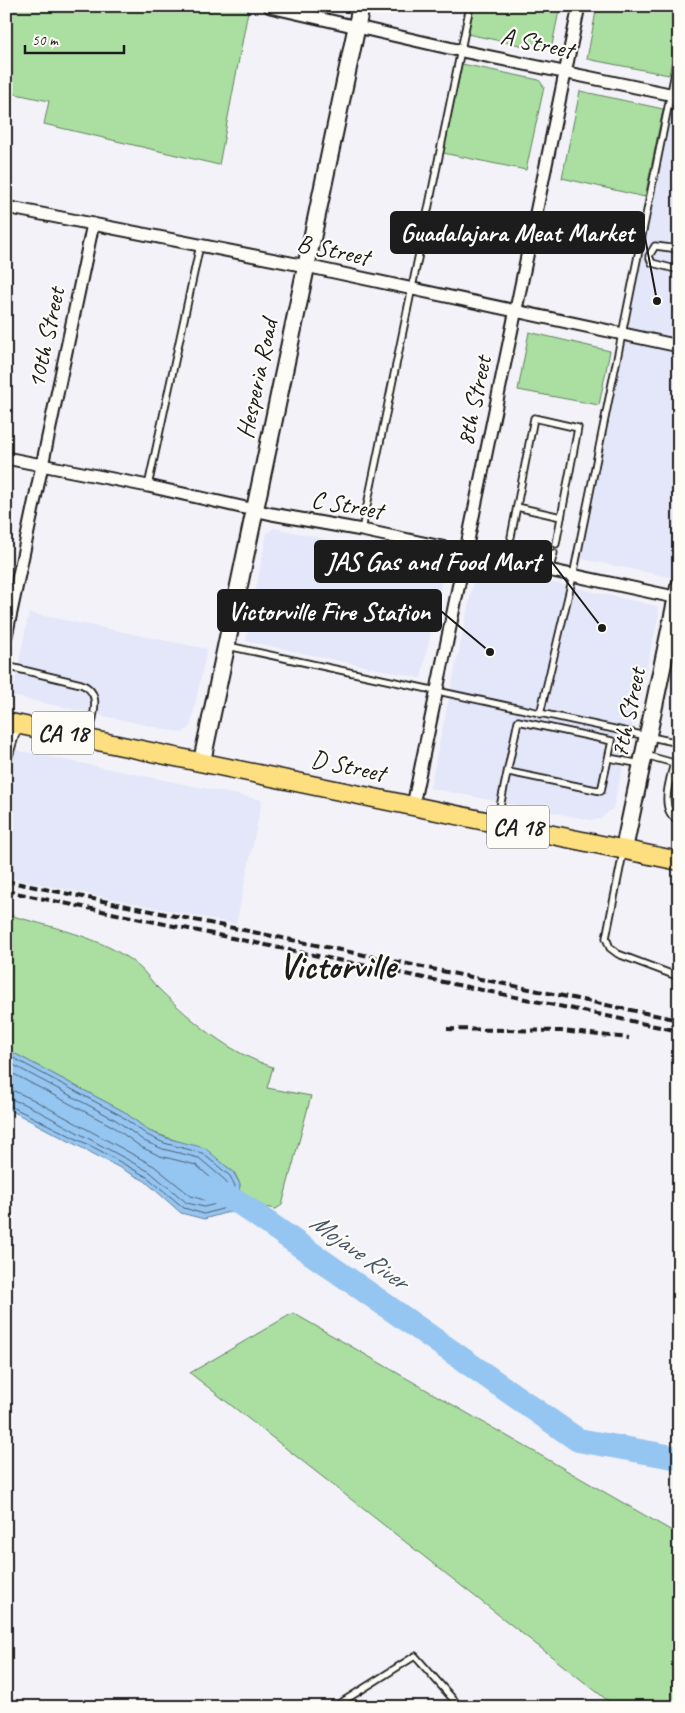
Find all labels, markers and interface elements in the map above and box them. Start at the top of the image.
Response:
street label: A Street [498,20,580,67]
scale bar [25,22,124,54]
text: 50 m [32,31,59,50]
callout: Guadalajara Meat Market [391,212,644,253]
text: Guadalajara Meat Market [400,216,637,249]
street label: B Street [294,227,376,274]
street label: 10th Street [20,282,73,391]
street label: Hesperia Road [229,312,286,442]
street label: 8th Street [449,351,500,449]
street label: C Street [309,483,389,528]
callout: JAS Gas and Food Mart [315,541,551,582]
text: JAS Gas and Food Mart [324,545,544,578]
callout: Victorville Fire Station [218,590,441,631]
text: Victorville Fire Station [228,595,431,628]
street label: 7th Street [603,663,654,761]
road number: CA 18 [32,711,94,754]
street label: D Street [308,743,391,790]
road number: CA 18 [487,806,549,849]
district label: Victorville [279,944,398,989]
water label: Mojave River [304,1205,418,1299]

